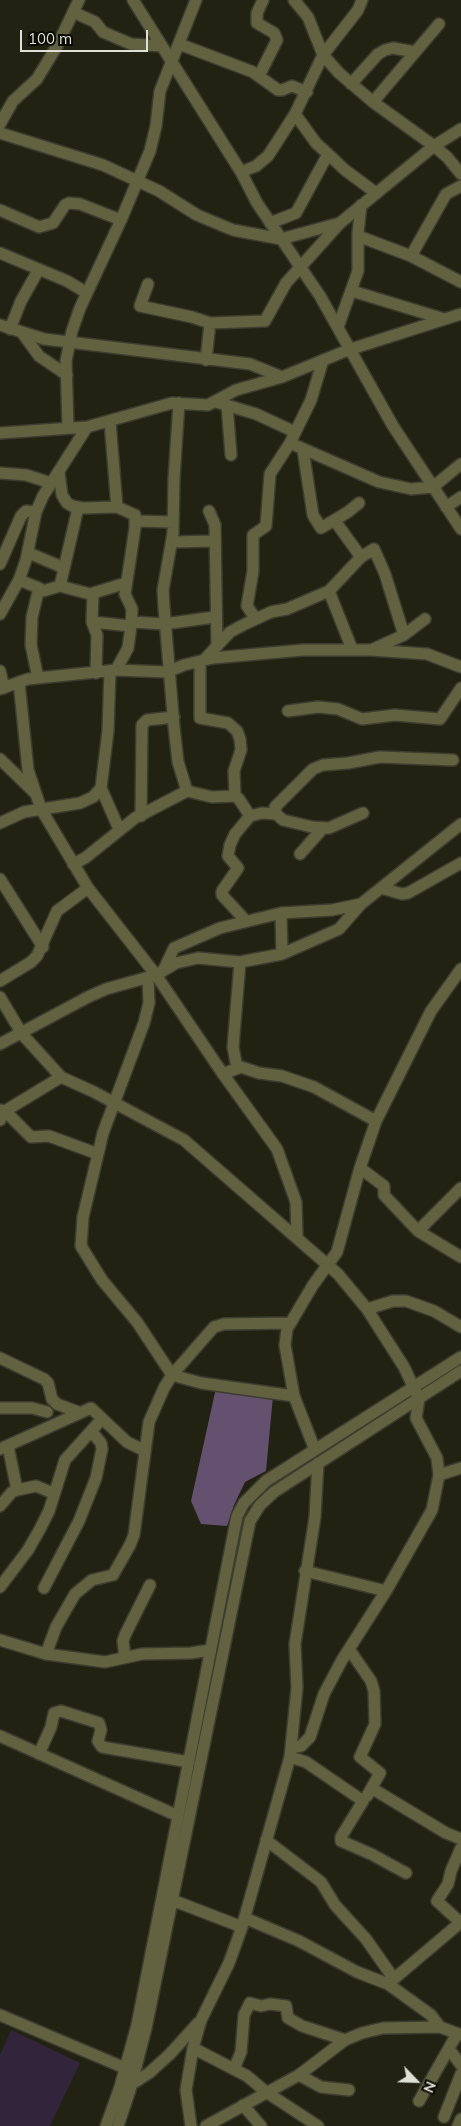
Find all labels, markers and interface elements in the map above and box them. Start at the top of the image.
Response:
scale bar [22,20,150,52]
text: 100 m [28,29,72,48]
north arrow [391,2056,441,2106]
text: N [419,2079,440,2096]

